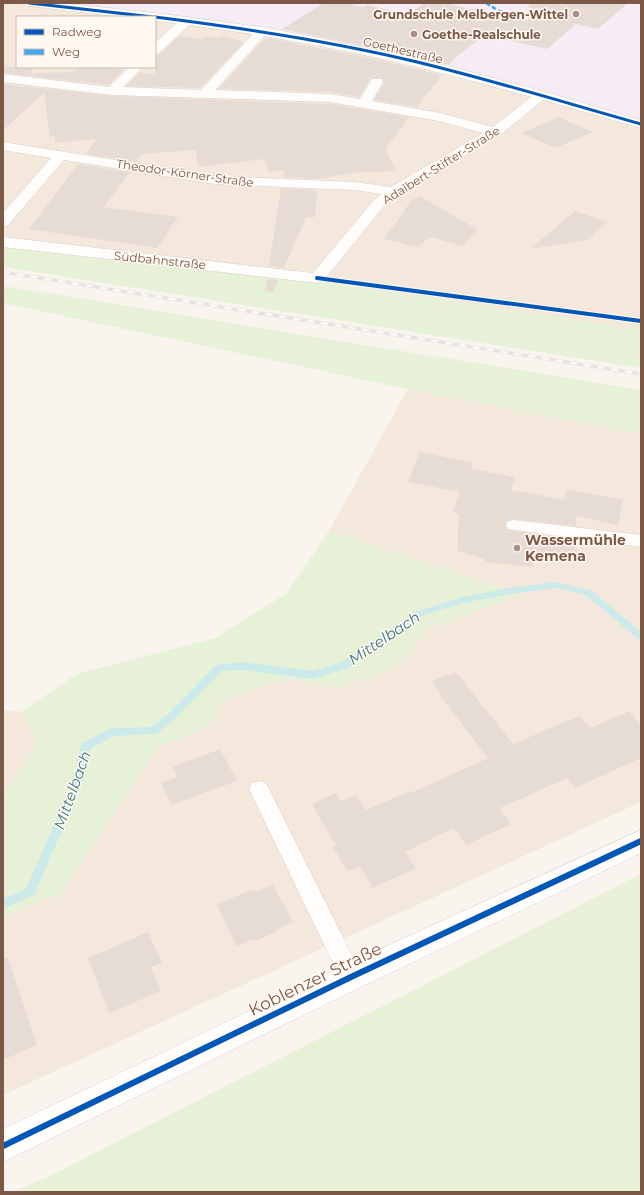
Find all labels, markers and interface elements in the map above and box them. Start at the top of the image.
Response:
place label: Grundschule Melbergen-Wittel [373,7,568,22]
marker: Grundschule Melbergen-Wittel [571,9,581,19]
legend [16,16,156,68]
text: Radweg [52,24,102,39]
place label: Goethe-Realschule [422,27,541,42]
marker: Goethe-Realschule [409,29,419,39]
street label: Goethestraße [362,34,444,66]
text: Weg [52,44,80,59]
street label: Adalbert-Stifter-Straße [379,123,503,207]
street label: Theodor-Körner-Straße [115,156,255,190]
street label: Südbahnstraße [113,248,207,272]
place label: Wassermühle Kemena [525,531,626,565]
marker: Wassermühle Kemena [512,543,522,553]
water label: Mittelbach [345,607,423,669]
water label: Mittelbach [49,748,95,832]
street label: Koblenzer Straße [245,938,385,1020]

